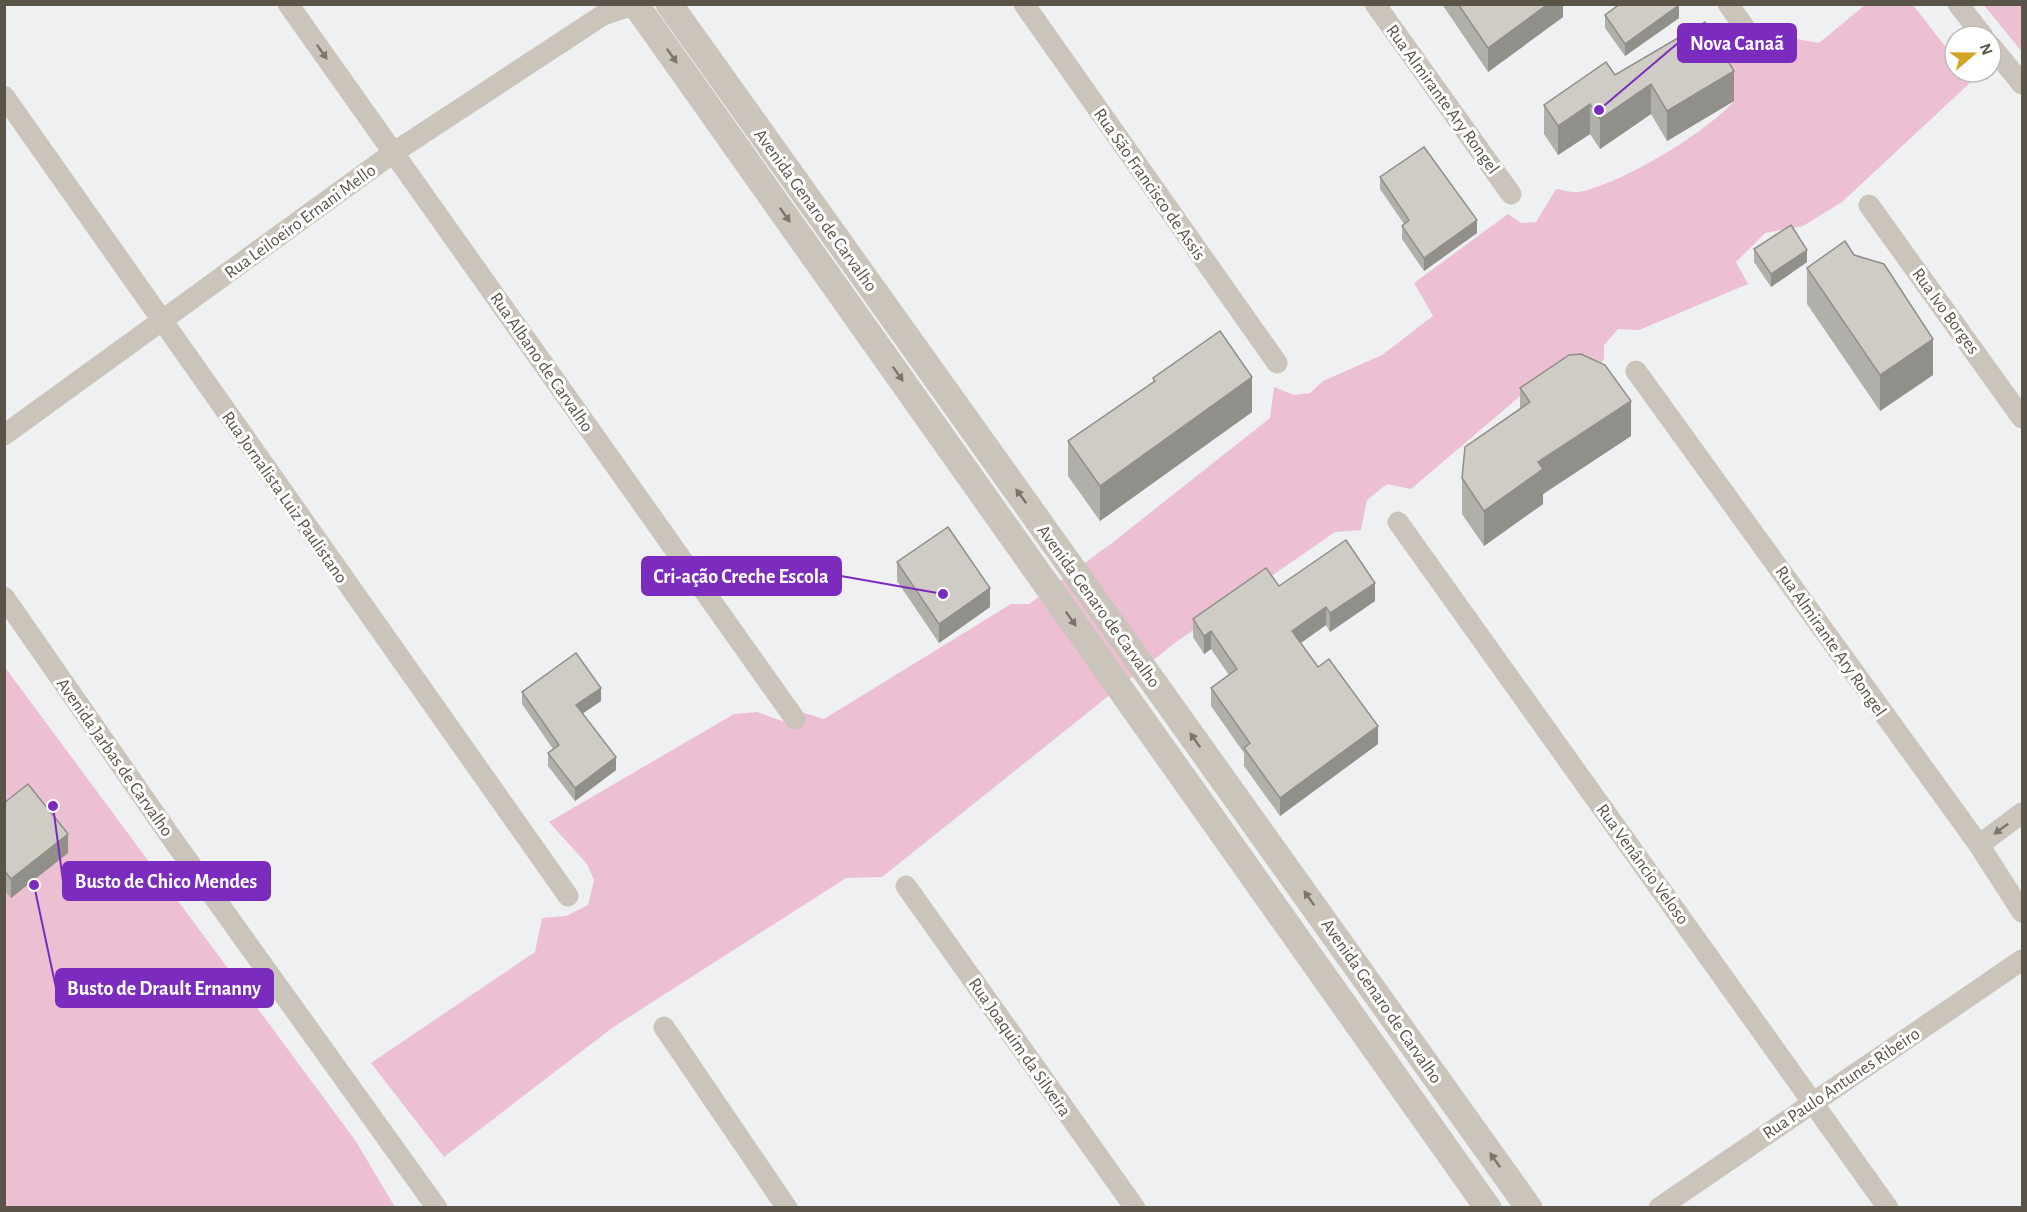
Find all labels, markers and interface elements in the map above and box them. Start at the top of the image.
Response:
street label: Rua Almirante Ary Rongel [1382,22,1502,177]
callout: Nova Canaã [1678,24,1796,62]
north arrow [1943,24,2003,84]
text: Nova Canaã [1690,34,1784,54]
text: N [1977,41,1996,57]
one-way arrow [315,45,327,60]
one-way arrow [666,47,678,63]
street label: Rua São Francisco de Assis [1090,105,1208,264]
street label: Avenida Genaro de Carvalho [750,126,880,295]
street label: Rua Leiloeiro Ernani Mello [222,161,380,283]
one-way arrow [779,207,790,223]
street label: Rua Ivo Borges [1908,265,1982,358]
street label: Rua Albano de Carvalho [486,289,596,436]
one-way arrow [892,366,903,382]
street label: Rua Jornalista Luiz Paulistano [218,408,350,587]
one-way arrow [1015,488,1027,504]
street label: Avenida Genaro de Carvalho [1033,522,1163,691]
callout: Cri-ação Creche Escola [642,557,841,595]
street label: Rua Almirante Ary Rongel [1771,563,1889,720]
text: Cri-ação Creche Escola [653,567,829,587]
one-way arrow [1065,610,1077,626]
street label: Avenida Jarbas de Carvalho [53,675,176,840]
one-way arrow [1189,732,1201,748]
street label: Rua Venâncio Veloso [1593,801,1692,928]
one-way arrow [1993,823,2009,835]
callout: Busto de Chico Mendes [63,862,270,900]
text: Busto de Chico Mendes [75,872,258,892]
one-way arrow [1303,891,1315,906]
street label: Avenida Genaro de Carvalho [1318,916,1445,1087]
callout: Busto de Drault Ernanny [56,969,273,1007]
street label: Rua Joaquim da Silveira [965,975,1074,1120]
text: Busto de Drault Ernanny [67,979,261,999]
street label: Rua Paulo Antunes Ribeiro [1760,1025,1923,1143]
one-way arrow [1489,1152,1501,1168]

